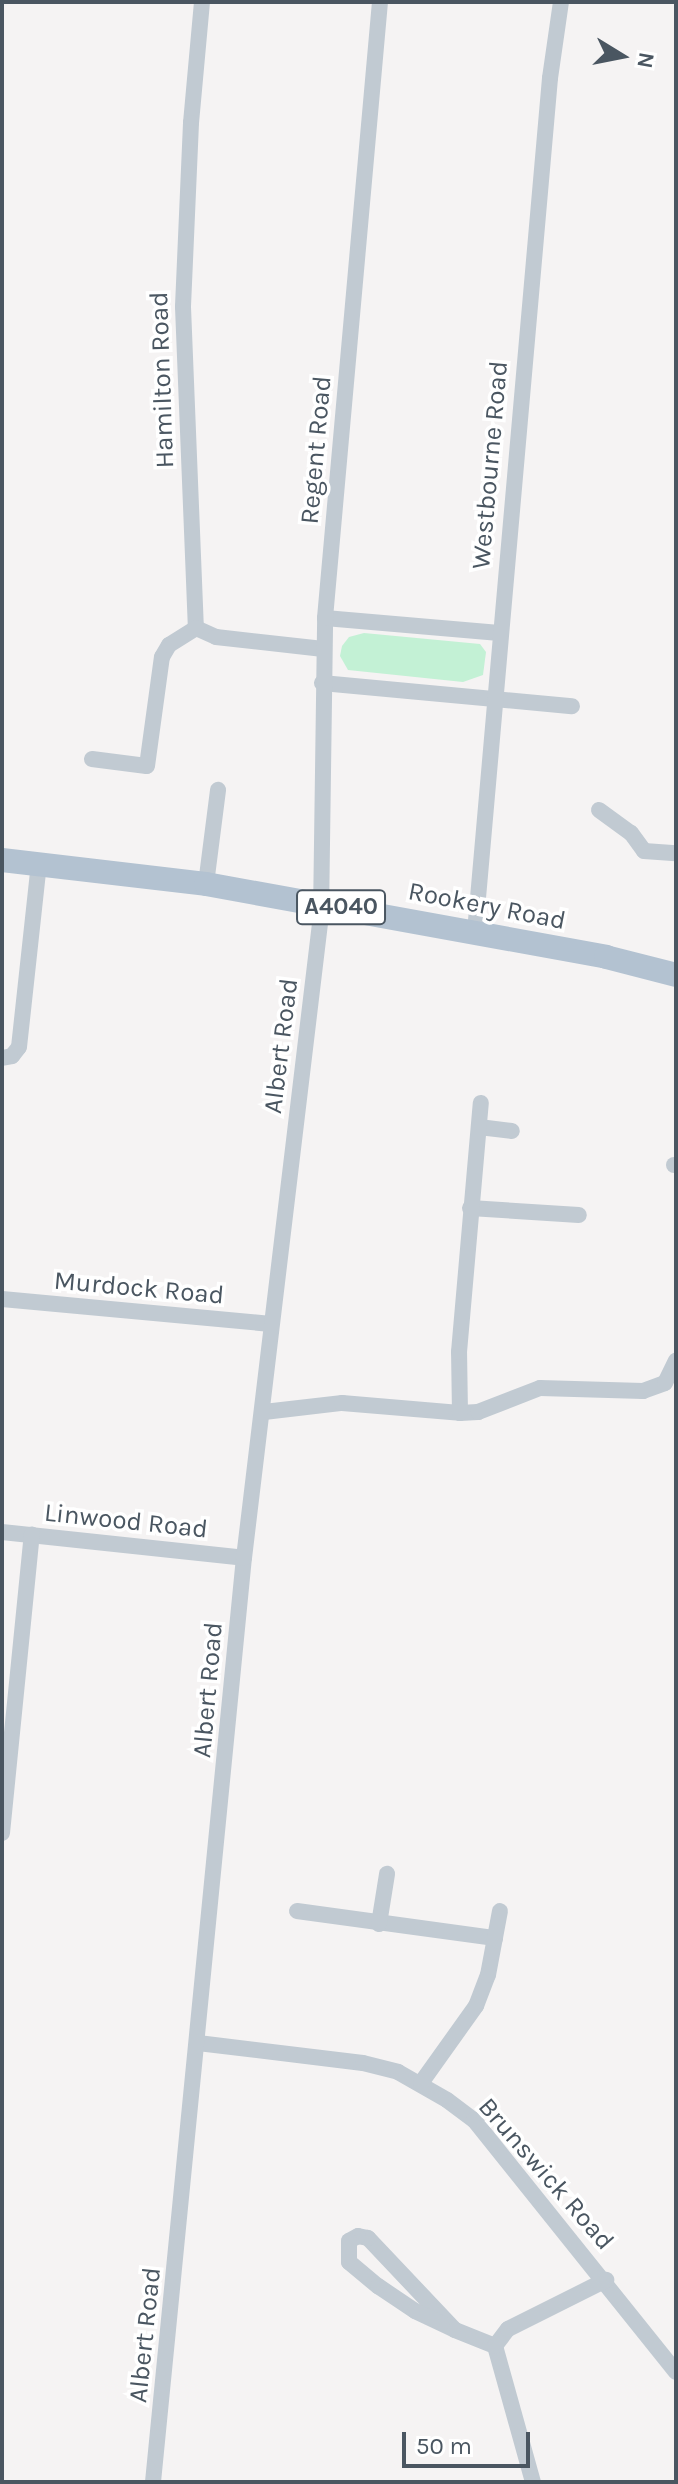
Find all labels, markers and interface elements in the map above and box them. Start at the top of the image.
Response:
north arrow [582,16,662,96]
text: N [631,50,660,70]
street label: Hamilton Road [143,291,181,469]
street label: Westbourne Road [465,360,515,570]
street label: Regent Road [294,375,338,525]
street label: Rookery Road [406,875,568,937]
road number: A4040 [295,887,387,927]
street label: Albert Road [257,977,305,1115]
street label: Murdock Road [53,1265,225,1311]
street label: Linwood Road [43,1497,209,1545]
street label: Albert Road [187,1621,229,1759]
street label: Brunswick Road [471,2092,621,2256]
street label: Albert Road [122,2266,168,2404]
scale bar [406,2416,534,2466]
text: 50 m [416,2432,472,2460]

